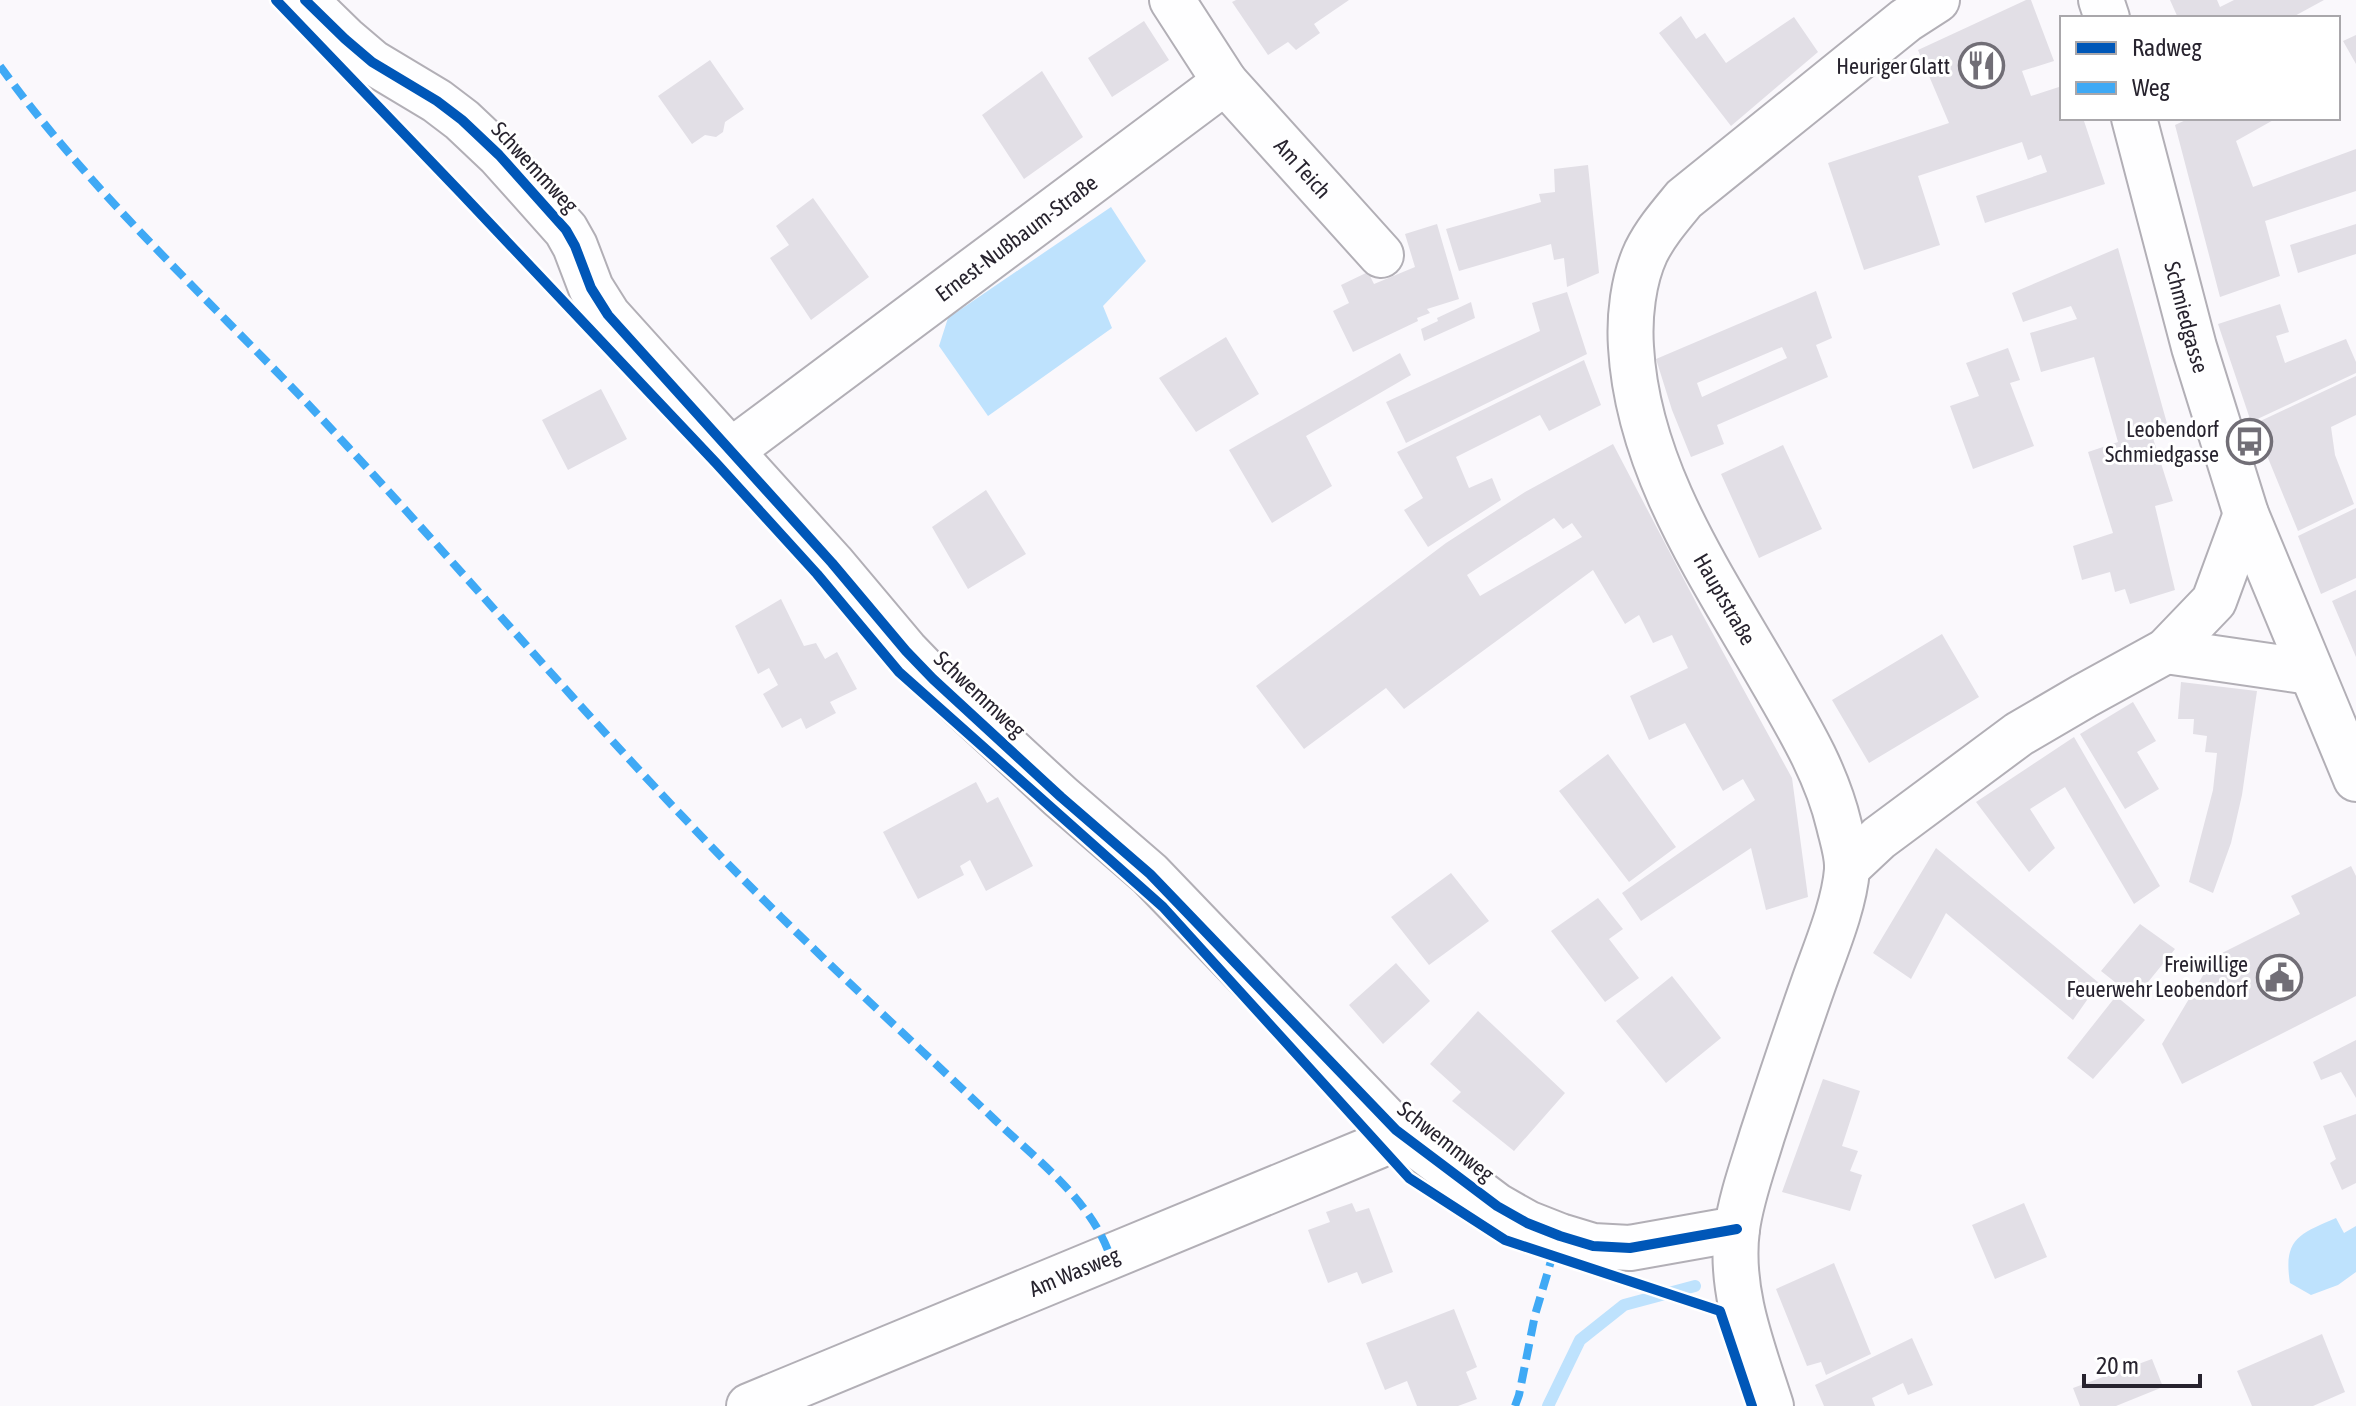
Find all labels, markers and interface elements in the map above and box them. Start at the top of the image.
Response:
legend [2060,16,2340,120]
text: Radweg [2132,34,2203,61]
restaurant icon: Heuriger Glatt [1957,42,2005,90]
place label: Heuriger Glatt [1836,53,1950,79]
text: Weg [2132,74,2171,101]
street label: Schwemmweg [486,116,584,218]
street label: Am Teich [1269,133,1336,204]
street label: Ernest-Nußbaum-Straße [930,169,1102,307]
street label: Schmiedgasse [2159,259,2214,376]
place label: Leobendorf Schmiedgasse [2105,416,2219,467]
bus stop icon: Leobendorf Schmiedgasse [2226,418,2274,466]
street label: Hauptstraße [1688,549,1762,649]
street label: Schwemmweg [929,645,1031,743]
place label: Freiwillige Feuerwehr Leobendorf [2066,951,2248,1002]
public building icon: Freiwillige Feuerwehr Leobendorf [2255,953,2303,1001]
street label: Schwemmweg [1393,1095,1500,1187]
street label: Am Wasweg [1025,1241,1124,1302]
scale bar [2084,1338,2200,1388]
text: 20 m [2096,1352,2139,1379]

